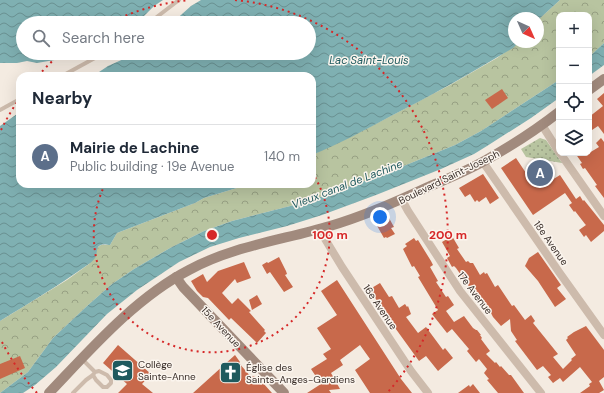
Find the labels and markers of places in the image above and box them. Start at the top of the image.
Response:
pin: A [527,158,553,188]
centre of rings [205,228,219,242]
school or university icon: Collège Sainte-Anne [110,357,136,383]
place label: Collège Sainte-Anne [138,358,196,383]
church icon: Église des Saints-Anges-Gardiens [218,360,244,386]
place label: Église des Saints-Anges-Gardiens [246,361,355,386]

